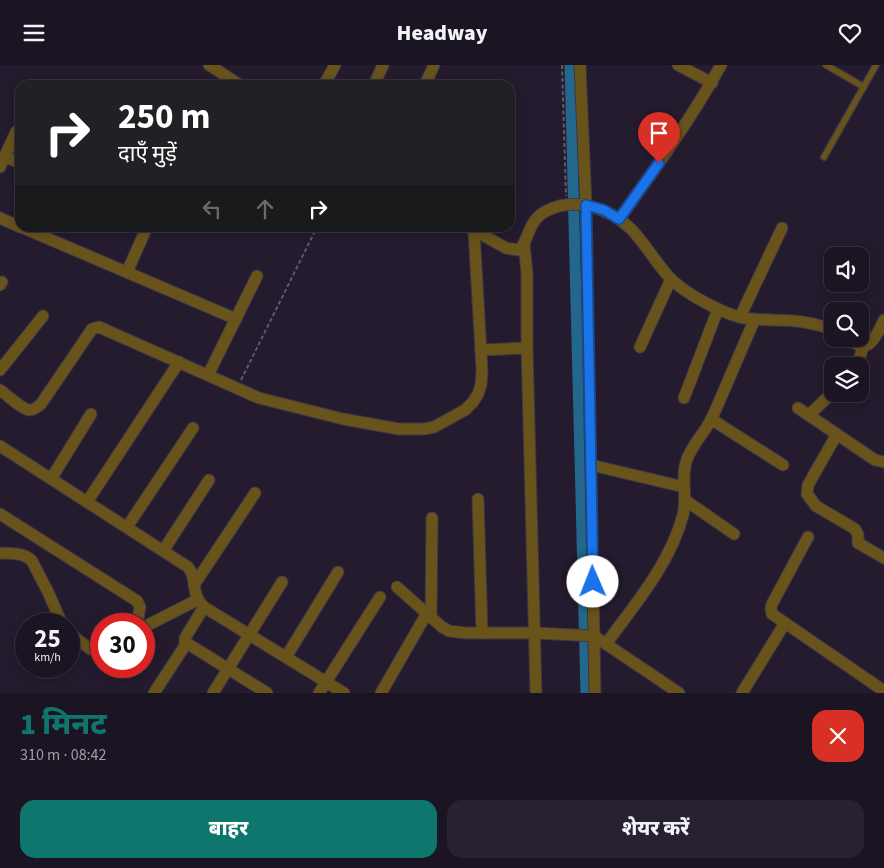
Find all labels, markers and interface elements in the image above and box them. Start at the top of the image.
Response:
text: Headway [396,17,488,49]
icon: menu [20,19,48,47]
icon: heart [836,19,864,47]
text: 250 m [118,92,210,142]
icon: right [35,100,100,165]
pin [638,112,680,163]
icon: arrive [645,119,673,147]
text: दाएँ मुड़ें [118,138,177,170]
icon: left [198,195,226,223]
icon: ahead [251,195,279,223]
icon: right [304,195,332,223]
map controls [824,247,869,402]
button: sound [824,247,869,292]
button: search [824,302,869,347]
button: layers [824,357,869,402]
position arrow [566,555,618,607]
speed limit sign: 30 [90,613,155,678]
text: 25 [34,621,61,657]
text: km/h [34,649,61,666]
text: 1 मिनट [20,703,107,746]
button: close [812,710,864,762]
text: 310 m · 08:42 [20,744,107,766]
button: बाहर [20,800,437,858]
button: शेयर करें [447,800,864,858]

